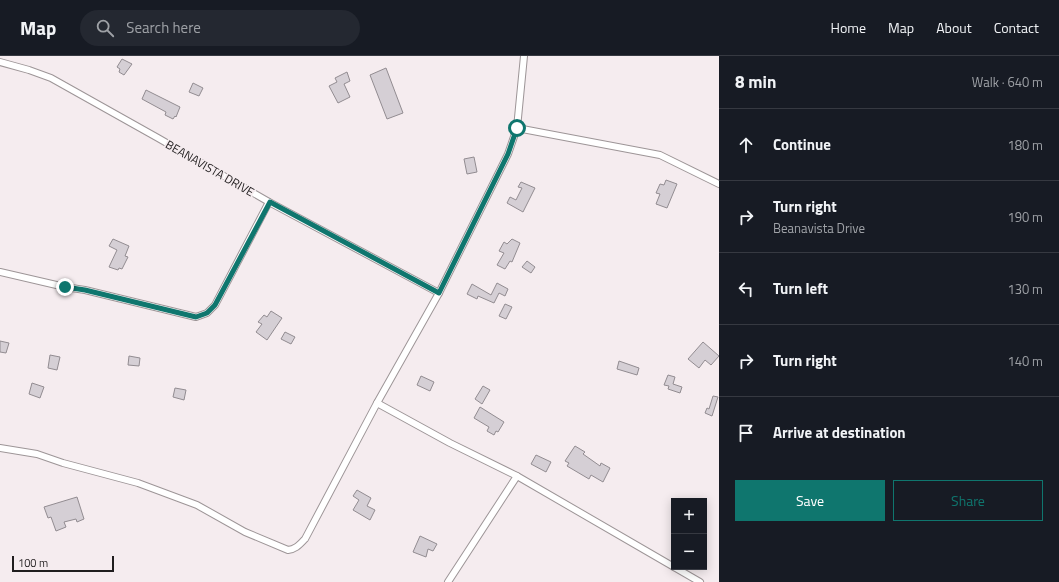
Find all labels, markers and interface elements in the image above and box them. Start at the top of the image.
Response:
search box [80,10,360,46]
text: Map [20,13,56,42]
text: Search here [126,16,201,39]
icon: search [94,17,116,39]
text: Home [831,17,866,38]
text: Map [888,17,914,38]
text: About [936,17,972,38]
text: Contact [994,17,1039,38]
text: 8 min [735,69,776,95]
text: Walk · 640 m [972,72,1043,92]
route start [508,119,526,137]
text: Continue [773,133,831,156]
icon: ahead [735,134,757,156]
street label: BEANAVISTA DRIVE [162,135,258,201]
text: 180 m [1007,135,1043,155]
text: Turn right [773,195,837,218]
icon: right [735,206,757,228]
text: 190 m [1007,207,1043,227]
text: Beanavista Drive [773,218,865,238]
text: Turn left [773,277,828,300]
route end [56,278,74,296]
icon: left [735,278,757,300]
text: 130 m [1007,279,1043,299]
text: Turn right [773,349,837,372]
icon: right [735,350,757,372]
text: 140 m [1007,351,1043,371]
text: Arrive at destination [773,421,906,444]
icon: arrive [735,422,757,444]
button: Save [735,480,885,521]
button: Share [893,480,1043,521]
map controls [671,498,707,570]
button: + [671,498,707,534]
button: − [671,534,707,570]
scale bar [12,554,114,573]
text: 100 m [18,555,48,571]

